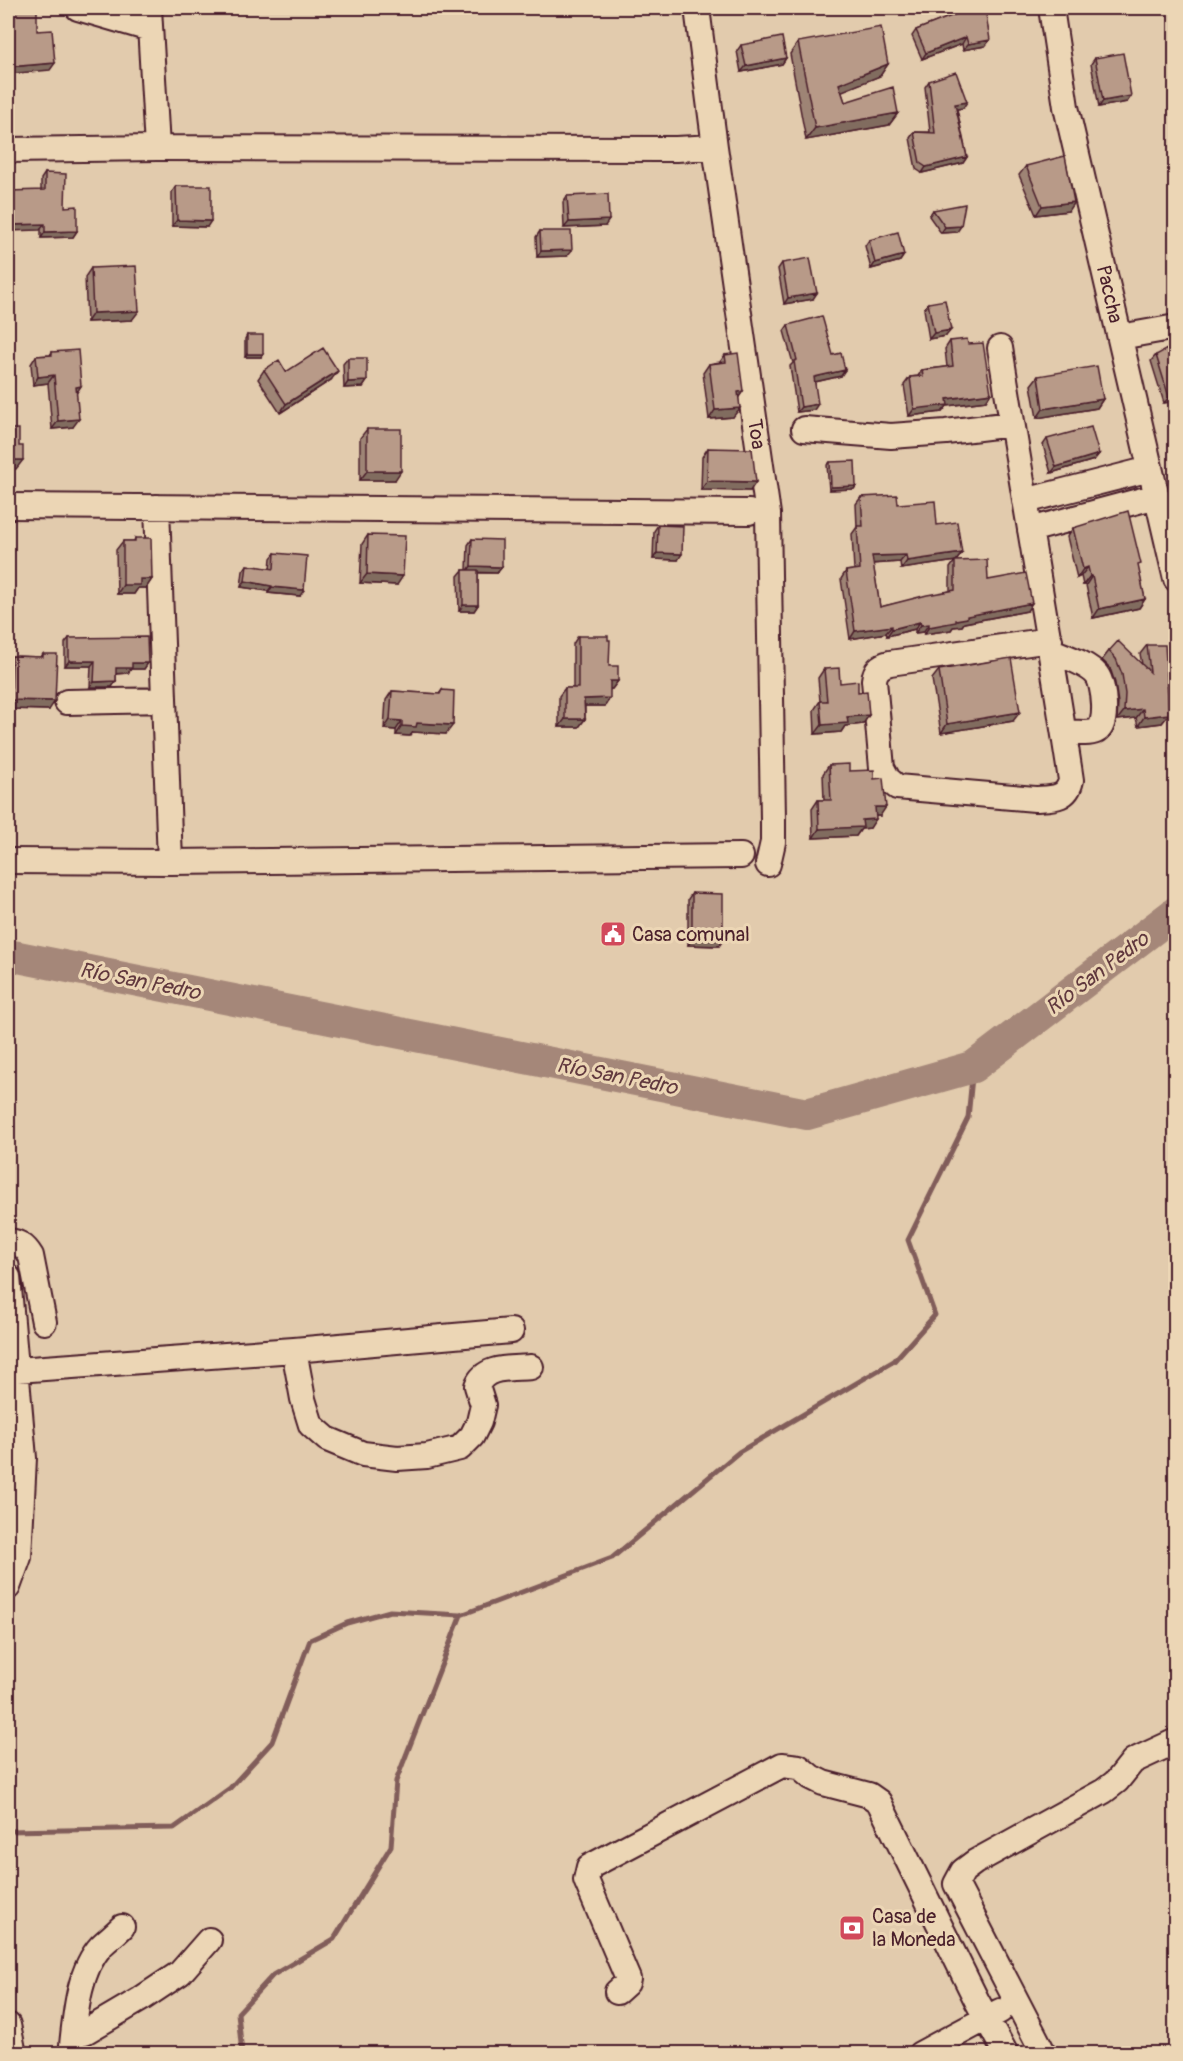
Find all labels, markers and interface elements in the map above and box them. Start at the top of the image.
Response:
street label: Paccha [1091,263,1128,325]
street label: Toa [742,417,771,451]
public building icon: Casa comunal [598,919,628,949]
place label: Casa comunal [632,922,750,947]
water label: Río San Pedro [1040,925,1156,1021]
water label: Río San Pedro [77,957,204,1007]
water label: Río San Pedro [554,1052,681,1102]
place label: Casa de la Moneda [872,1904,956,1952]
bank icon: Casa de la Moneda [837,1913,867,1943]

